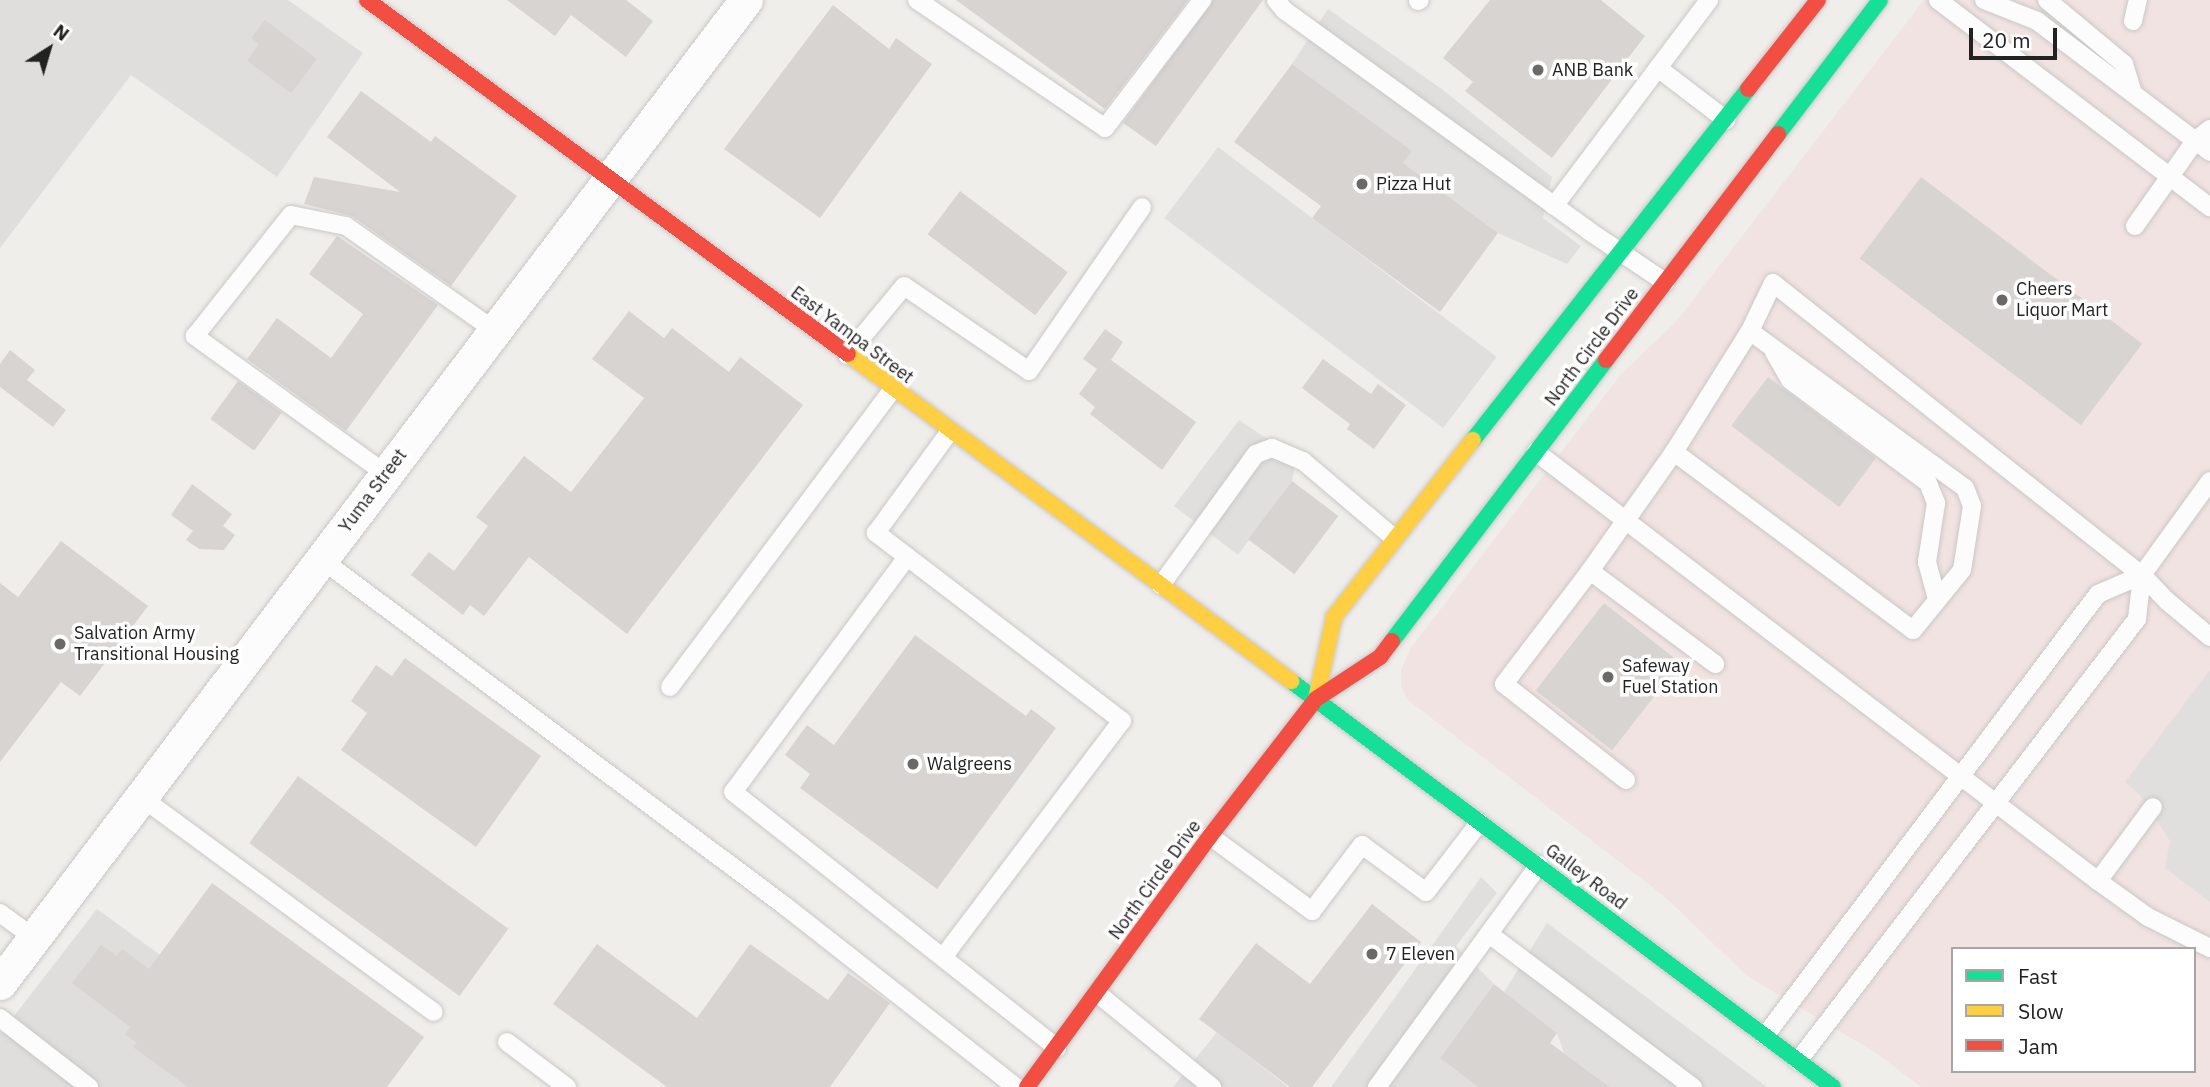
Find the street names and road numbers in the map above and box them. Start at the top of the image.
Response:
street label: East Yampa Street [786,282,918,388]
street label: North Circle Drive [1541,284,1643,410]
street label: Yuma Street [334,445,412,537]
street label: North Circle Drive [1104,816,1206,944]
street label: Galley Road [1541,839,1631,915]

